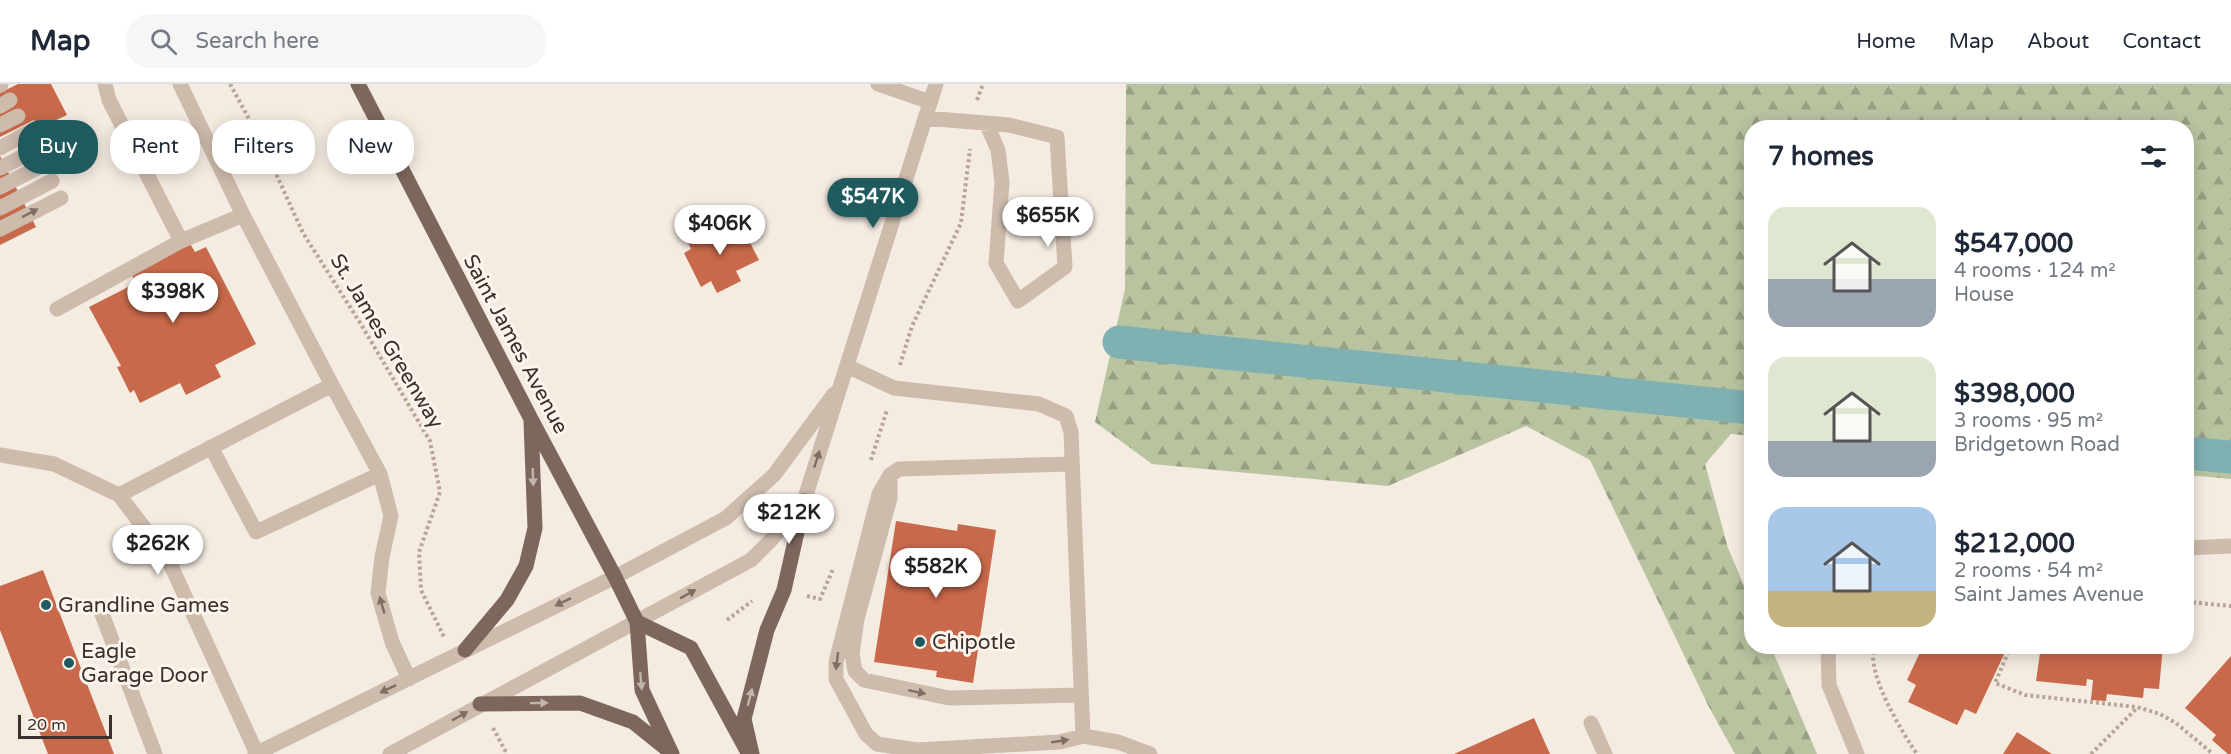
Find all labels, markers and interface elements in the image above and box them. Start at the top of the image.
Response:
search box [126,14,546,68]
text: Map [30,24,90,58]
icon: search [147,25,180,58]
text: Search here [195,28,319,54]
text: Home [1856,29,1916,54]
text: Map [1949,29,1994,54]
text: About [2027,29,2089,54]
text: Contact [2122,29,2201,54]
chip: Buy [18,120,98,174]
chip: Rent [110,120,200,174]
chip: Filters [212,120,315,174]
chip: New [327,120,414,174]
icon: filters [2137,140,2170,173]
text: 7 homes [1768,141,1874,172]
pin: $547K [831,178,915,229]
text: $547K [841,185,905,209]
pin: $655K [1006,197,1090,248]
text: $655K [1016,204,1080,228]
pin: $406K [678,205,762,256]
one-way arrow [22,209,39,218]
text: $406K [688,212,752,236]
text: $547,000 [1954,228,2073,259]
icon: home [1816,231,1888,303]
street label: St. James Greenway [325,249,449,433]
street label: Saint James Avenue [458,250,573,438]
text: 4 rooms · 124 m² [1954,259,2116,283]
pin: $398K [131,273,215,324]
text: $398K [141,280,205,304]
text: House [1954,283,2014,307]
text: $398,000 [1954,378,2075,409]
icon: home [1816,381,1888,453]
text: 3 rooms · 95 m² [1954,409,2103,433]
text: Bridgetown Road [1954,433,2120,457]
one-way arrow [813,450,822,468]
one-way arrow [529,468,538,487]
pin: $212K [747,494,831,545]
text: $212K [757,501,821,525]
pin: $262K [116,525,200,576]
text: $212,000 [1954,528,2075,559]
icon: home [1816,531,1888,603]
text: $262K [126,532,190,556]
pin: $582K [894,548,978,599]
text: $582K [904,555,968,579]
text: 2 rooms · 54 m² [1954,559,2103,583]
text: Saint James Avenue [1954,583,2144,607]
one-way arrow [680,589,697,599]
place label: Grandline Games [58,593,229,618]
one-way arrow [376,596,386,614]
marker: Grandline Games [39,598,53,612]
one-way arrow [554,598,571,607]
place label: Chipotle [932,630,1016,655]
marker: Chipotle [913,635,927,649]
place label: Eagle Garage Door [81,639,208,688]
one-way arrow [833,652,842,671]
marker: Eagle Garage Door [62,656,76,670]
one-way arrow [637,671,646,690]
one-way arrow [380,685,397,694]
one-way arrow [745,688,755,706]
one-way arrow [908,688,927,697]
one-way arrow [529,698,548,708]
one-way arrow [451,711,468,721]
scale bar [18,712,112,740]
text: 20 m [27,715,66,735]
one-way arrow [1051,736,1070,745]

